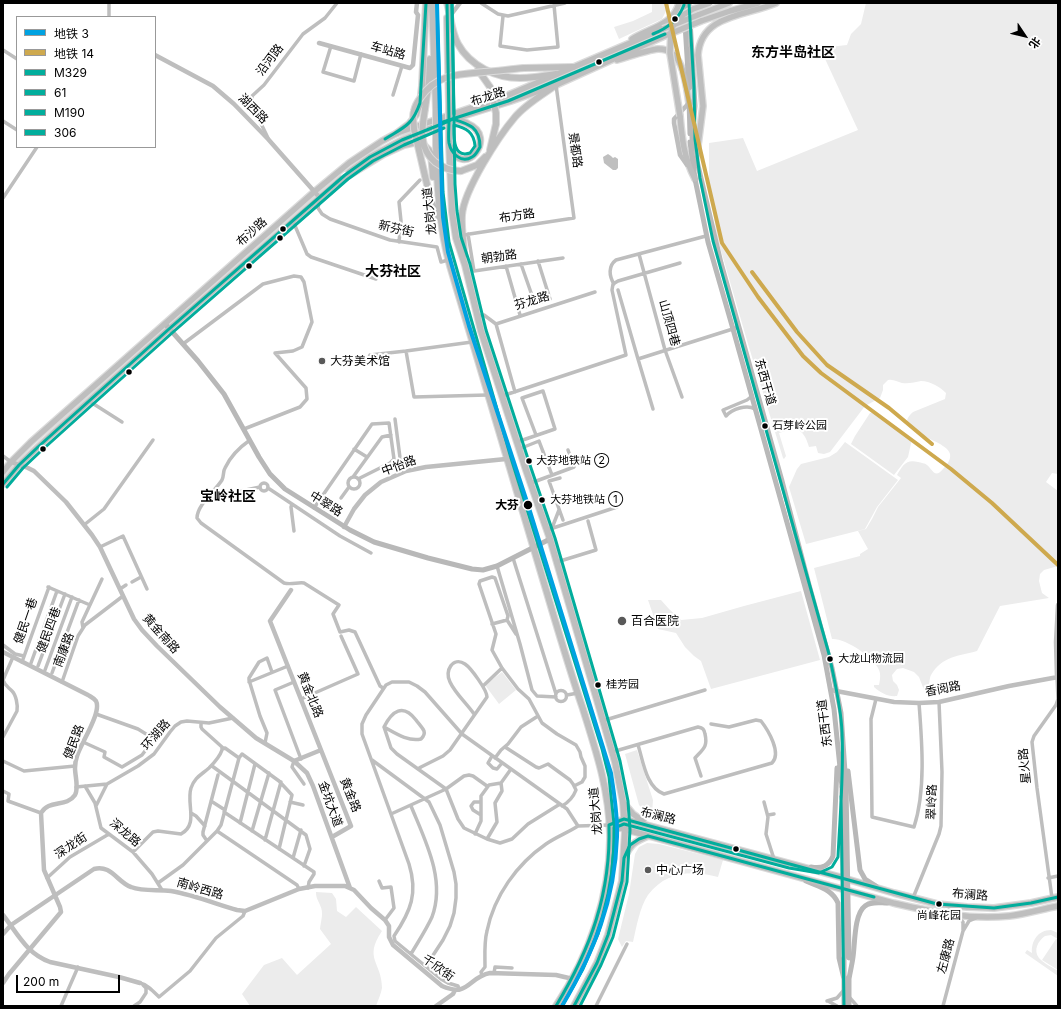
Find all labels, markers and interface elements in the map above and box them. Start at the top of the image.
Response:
unlabelled marker [670,14,680,24]
legend [16,16,156,148]
north arrow [1005,16,1045,56]
text: 地铁 3 [54,26,89,41]
text: 北 [1026,34,1044,51]
street label: 车站路 [369,39,407,63]
street label: 沿河路 [253,41,287,79]
district label: 东方半岛社区 [751,45,835,61]
text: 地铁 14 [54,46,94,61]
unlabelled marker [594,57,604,67]
text: M329 [54,65,87,80]
text: 61 [54,85,66,100]
street label: 布龙路 [469,85,507,109]
street label: 湖西路 [235,91,271,127]
text: M190 [54,105,85,120]
text: 306 [54,125,76,140]
street label: 景都路 [565,131,585,169]
street label: 龙岗大道 [420,186,440,236]
street label: 布方路 [498,206,536,226]
street label: 布沙路 [234,215,270,249]
street label: 新芬街 [377,218,415,240]
unlabelled marker [278,224,288,234]
unlabelled marker [275,233,285,243]
street label: 朝勃路 [480,247,518,267]
unlabelled marker [244,261,254,271]
district label: 大芬社区 [365,264,421,280]
street label: 芬龙路 [513,289,551,313]
street label: 山顶四巷 [655,298,683,348]
place label: 大芬美术馆 [330,354,390,368]
marker: 大芬美术馆 [317,356,327,366]
street label: 东西干道 [751,357,779,407]
unlabelled marker [124,367,134,377]
place label: 石芽岭公园 [772,419,827,433]
marker: 石芽岭公园 [760,421,770,431]
unlabelled marker [38,444,48,454]
street label: 中怡路 [380,453,418,479]
place label: 大芬地铁站 ② [536,454,609,468]
marker: 大芬地铁站 ② [524,456,534,466]
street label: 中翠路 [307,488,345,520]
district label: 宝岭社区 [200,489,256,505]
place label: 大芬地铁站 ① [550,493,623,507]
marker: 大芬地铁站 ① [537,495,547,505]
place label: 大芬 [495,498,519,512]
marker: 大芬 [522,499,534,511]
street label: 健民一巷 [11,596,41,646]
street label: 健民四巷 [34,605,64,655]
street label: 黄金南路 [140,611,182,657]
place label: 百合医院 [631,614,679,628]
marker: 百合医院 [616,615,628,627]
street label: 南康路 [51,631,77,669]
place label: 大龙山物流园 [838,652,904,666]
marker: 大龙山物流园 [825,654,835,664]
street label: 黄金北路 [294,670,326,720]
place label: 桂芳园 [606,678,639,692]
street label: 香阅路 [924,678,962,700]
marker: 桂芳园 [593,680,603,690]
street label: 东西干道 [815,698,835,748]
street label: 环湖路 [139,717,173,753]
street label: 健民路 [61,723,87,761]
street label: 星火路 [1016,747,1034,785]
street label: 黄金路 [337,776,363,814]
street label: 金坑大道 [315,779,345,829]
street label: 翠岭路 [924,784,940,820]
street label: 龙岗大道 [587,786,605,836]
street label: 布澜路 [639,805,677,827]
street label: 深龙路 [107,816,143,850]
street label: 深龙街 [52,830,90,862]
unlabelled marker [731,844,741,854]
place label: 中心广场 [656,863,704,877]
marker: 中心广场 [643,865,653,875]
street label: 南岭西路 [175,875,225,903]
street label: 布澜路 [952,887,988,903]
marker: 尚峰花园 [934,899,944,909]
place label: 尚峰花园 [917,909,961,923]
street label: 左康路 [934,937,958,975]
street label: 千欣街 [419,952,457,984]
scale bar [18,967,122,993]
text: 200 m [23,974,59,989]

